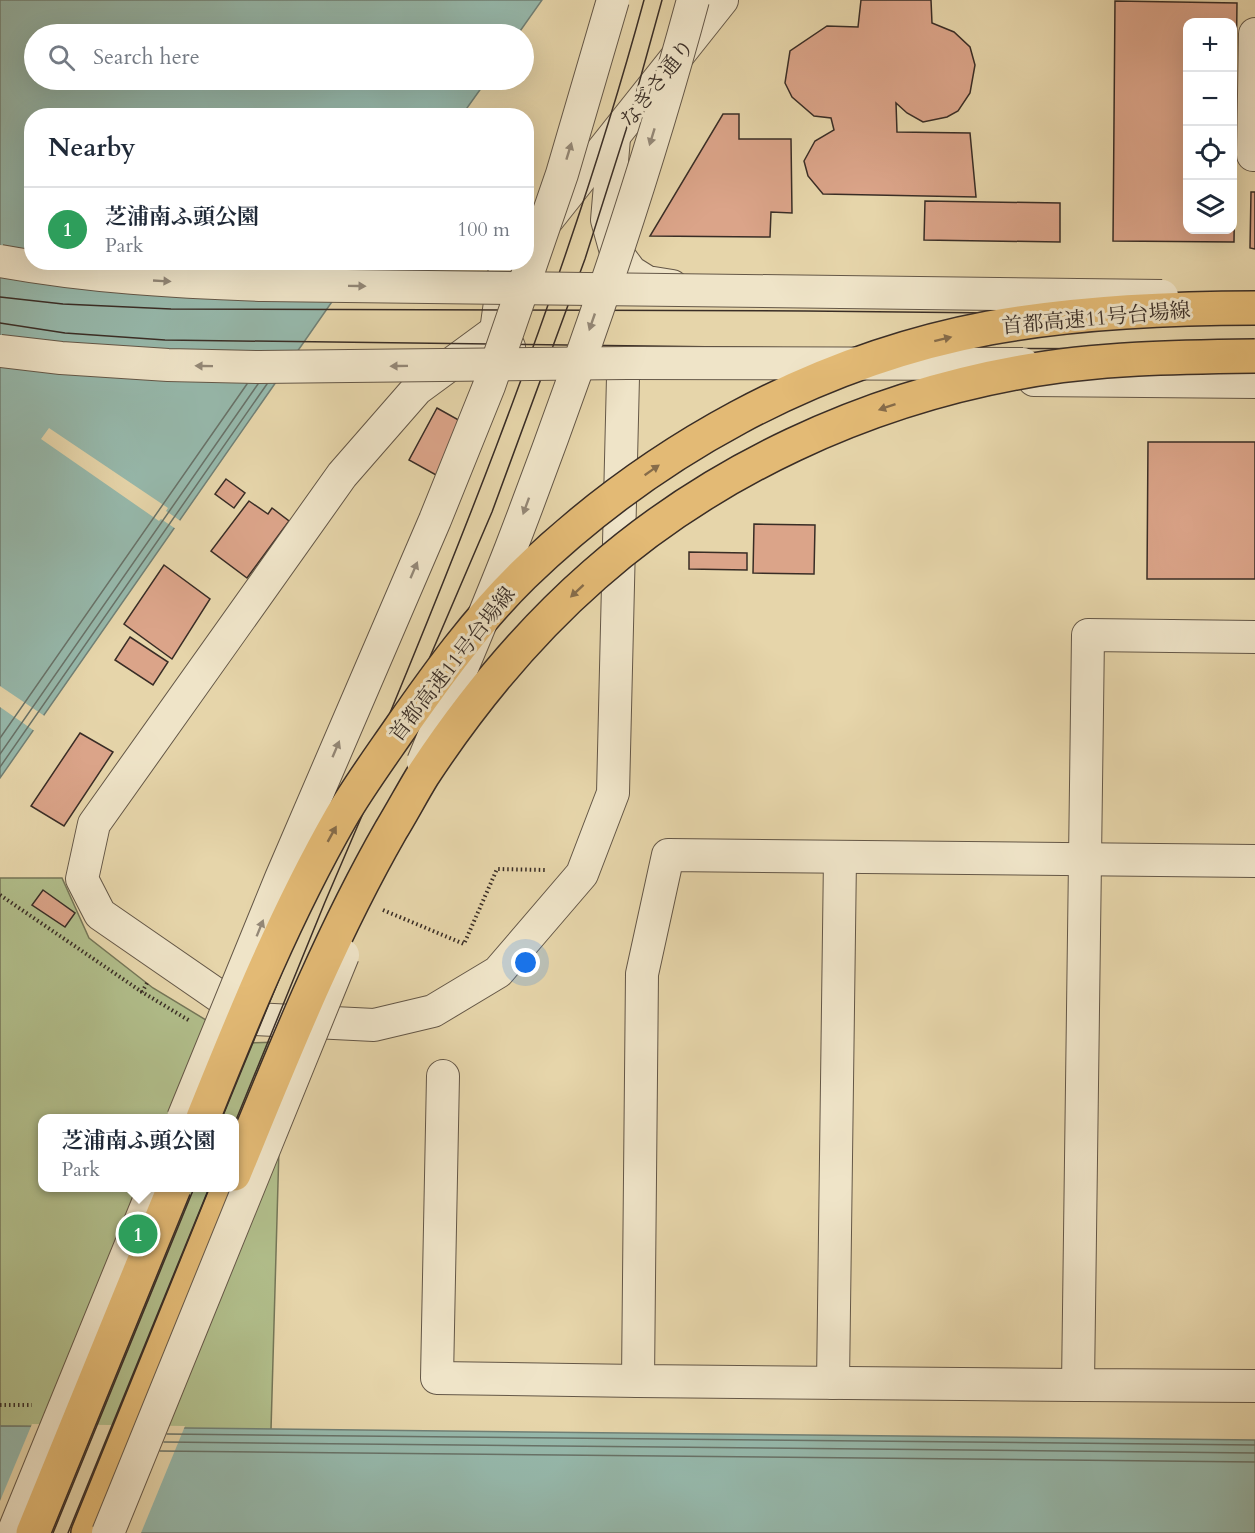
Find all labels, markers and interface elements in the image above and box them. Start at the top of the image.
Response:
map controls [1183,18,1237,234]
button: + [1183,18,1237,72]
search box [24,24,534,90]
street label: なぎさ通り [614,33,701,134]
icon: search [45,41,78,74]
text: Search here [93,42,200,72]
button: − [1183,72,1237,126]
button: locate [1183,126,1237,180]
one-way arrow [647,128,656,146]
text: Nearby [48,130,136,165]
one-way arrow [565,142,574,160]
button: layers [1183,180,1237,234]
text: 芝浦南ふ頭公園 [105,202,259,232]
text: 1 [62,216,73,243]
text: 100 m [457,216,510,243]
text: Park [105,232,143,259]
one-way arrow [153,276,172,286]
one-way arrow [348,282,367,291]
street label: 首都高速11号台場線 [1000,296,1192,341]
one-way arrow [587,313,597,331]
one-way arrow [933,334,952,344]
one-way arrow [194,361,213,371]
one-way arrow [389,361,408,371]
one-way arrow [878,403,896,413]
one-way arrow [644,465,660,477]
one-way arrow [521,497,531,515]
one-way arrow [409,561,418,578]
street label: 首都高速11号台場線 [383,581,522,748]
one-way arrow [570,584,585,597]
one-way arrow [332,740,341,757]
one-way arrow [327,825,337,842]
one-way arrow [255,919,265,937]
your location [511,948,540,977]
popup [38,1114,239,1192]
text: 芝浦南ふ頭公園 [61,1126,216,1156]
text: Park [61,1156,100,1183]
pin: 1 [118,1212,158,1256]

